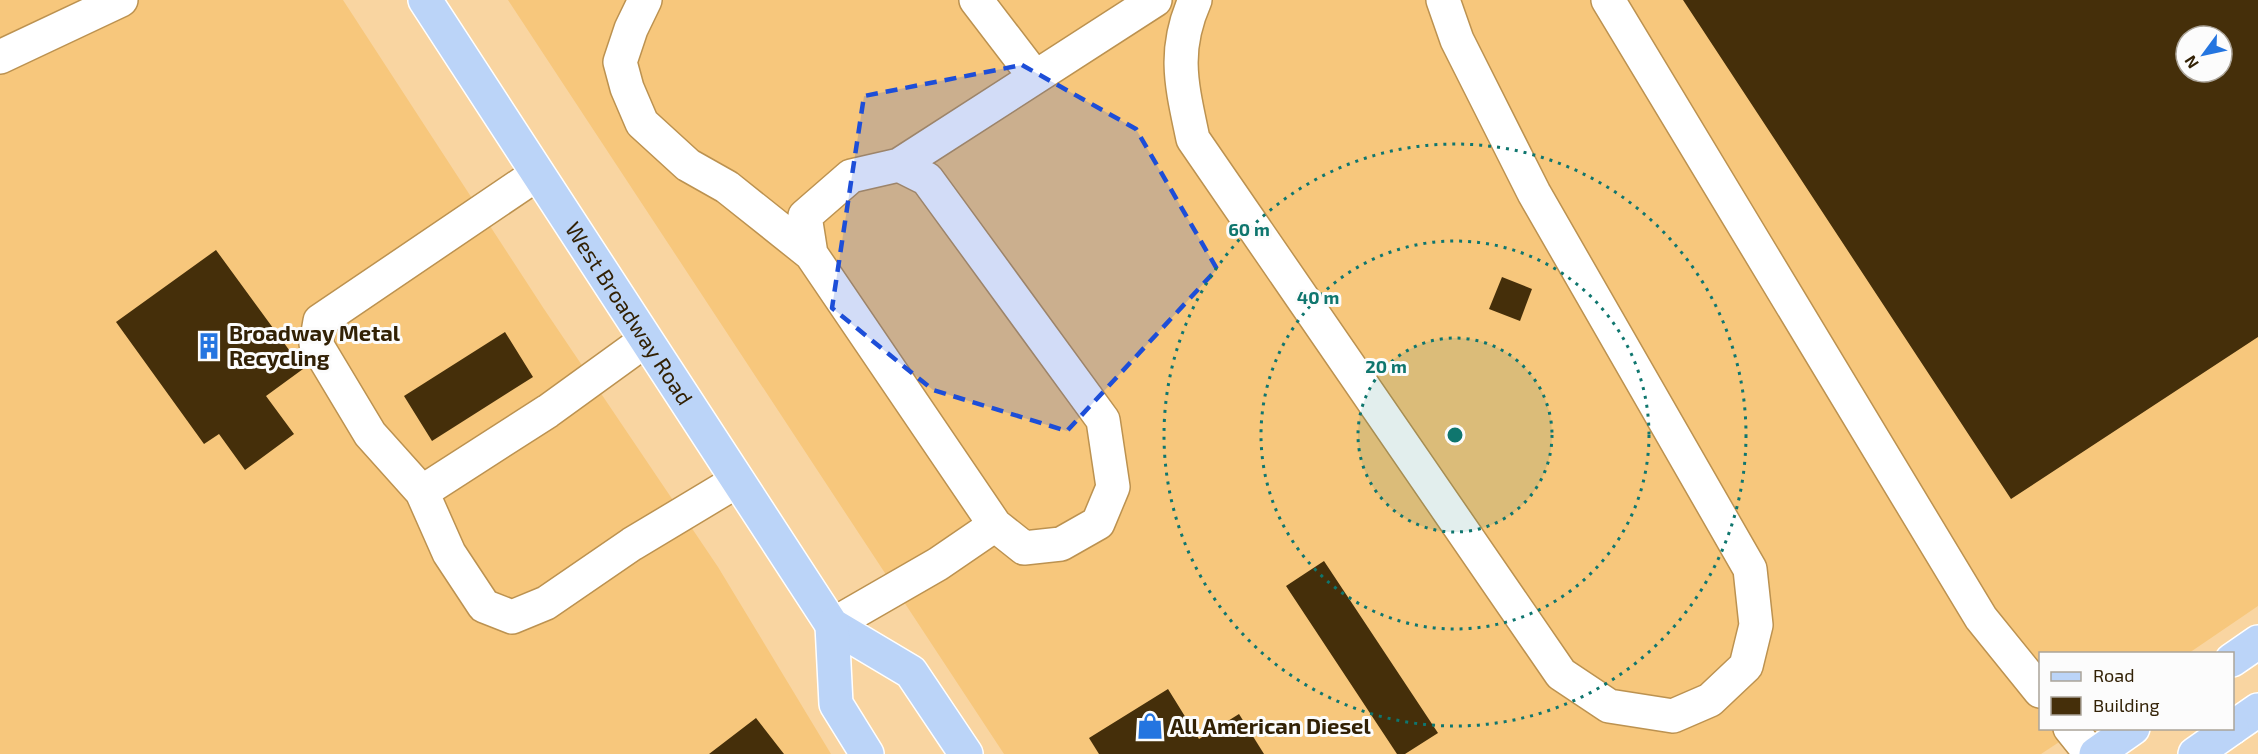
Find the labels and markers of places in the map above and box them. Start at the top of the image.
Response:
place label: Broadway Metal Recycling [229,319,401,371]
building icon: Broadway Metal Recycling [194,331,224,361]
centre of rings [1445,425,1465,445]
shop icon: All American Diesel [1135,711,1165,741]
place label: All American Diesel [1170,712,1371,738]

